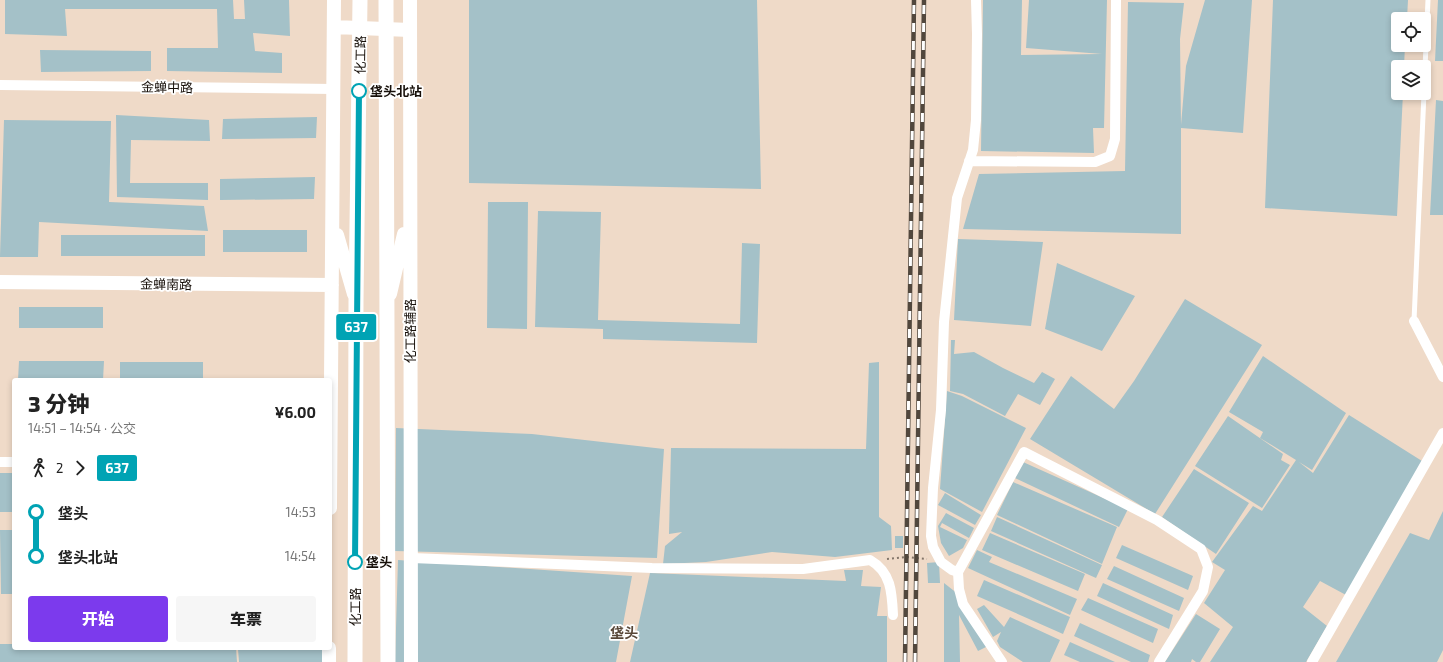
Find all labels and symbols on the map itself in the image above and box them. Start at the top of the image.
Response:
street label: 化工路 [352,35,368,75]
street label: 金蝉中路 [141,79,193,95]
marker: 垡头北站 [351,83,367,99]
place label: 垡头北站 [370,83,422,99]
street label: 金蝉南路 [140,276,192,292]
street label: 化工路辅路 [402,298,418,364]
line badge: 637 [333,314,379,340]
marker: 垡头 [347,554,363,570]
place label: 垡头 [366,554,392,570]
street label: 化工路 [347,587,363,627]
district label: 垡头 [610,624,638,641]

